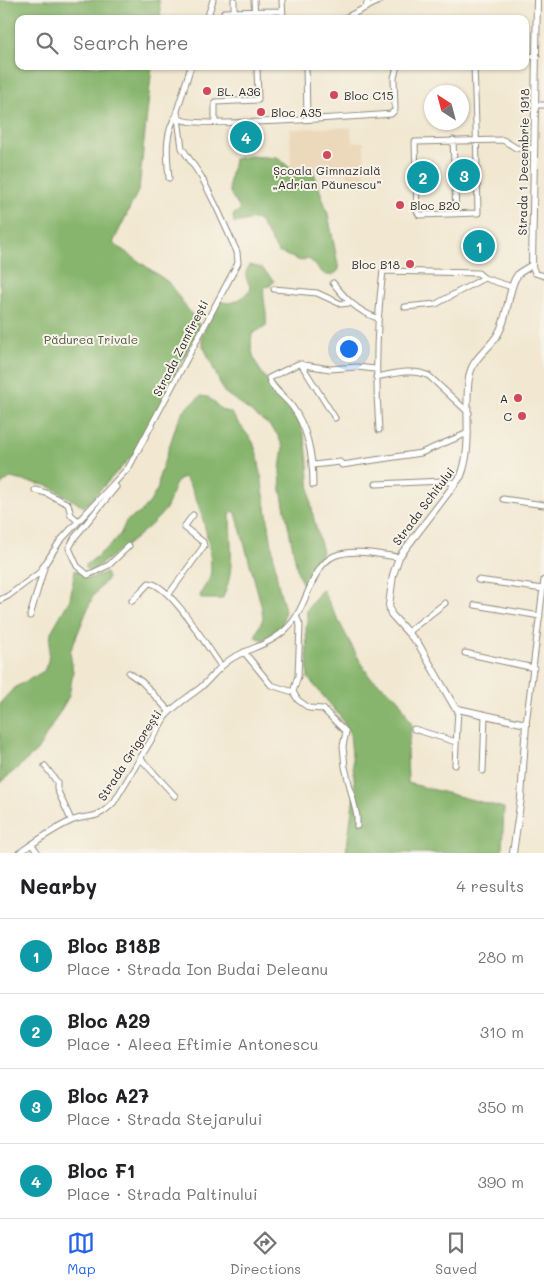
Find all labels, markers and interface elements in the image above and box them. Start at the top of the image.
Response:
search box [15,15,529,70]
icon: search [33,29,61,57]
text: Search here [73,30,189,55]
place label: BL. A36 [217,83,261,99]
marker: BL. A36 [201,85,213,97]
north arrow [424,85,469,130]
place label: Bloc C15 [344,87,393,103]
street label: Strada 1 Decembrie 1918 [514,88,532,236]
marker: Bloc C15 [328,89,340,101]
place label: Bloc A35 [271,104,322,120]
marker: Bloc A35 [255,106,267,118]
pin: 4 [230,118,262,156]
marker: Școala Gimnazială „Adrian Păunescu” [321,149,333,161]
pin: 3 [448,156,480,194]
pin: 2 [407,158,439,196]
place label: Școala Gimnazială „Adrian Păunescu” [272,162,382,192]
place label: Bloc B20 [410,197,461,213]
marker: Bloc B20 [394,199,406,211]
pin: 1 [463,227,495,265]
place label: Bloc B18 [351,256,400,272]
marker: Bloc B18 [404,258,416,270]
street label: Strada Zamfirești [149,297,211,399]
park label: Pădurea Trivale [44,331,138,347]
your location [336,336,362,362]
place label: A [500,390,508,406]
marker: A [512,392,524,404]
place label: C [503,408,512,424]
marker: C [516,410,528,422]
street label: Strada Schitului [388,464,458,548]
street label: Strada Grigorești [94,706,164,804]
text: Nearby [20,872,97,899]
text: 4 results [456,875,524,896]
text: Bloc B18B [67,933,160,958]
text: 1 [32,946,40,967]
text: 280 m [478,946,524,967]
text: Place · Strada Ion Budai Deleanu [67,958,328,979]
text: Bloc A29 [67,1008,150,1033]
text: 2 [32,1021,40,1042]
text: 310 m [480,1021,524,1042]
text: Place · Aleea Eftimie Antonescu [67,1033,318,1054]
text: Bloc A27 [67,1083,149,1108]
text: 3 [31,1096,41,1117]
text: 350 m [478,1096,524,1117]
text: Place · Strada Stejarului [67,1108,262,1129]
text: Bloc F1 [67,1158,135,1183]
text: 4 [31,1171,41,1192]
text: 390 m [477,1171,524,1192]
text: Place · Strada Paltinului [67,1183,258,1204]
tab: Map [67,1229,96,1278]
tab: Directions [230,1229,301,1278]
tab: Saved [435,1229,477,1278]

